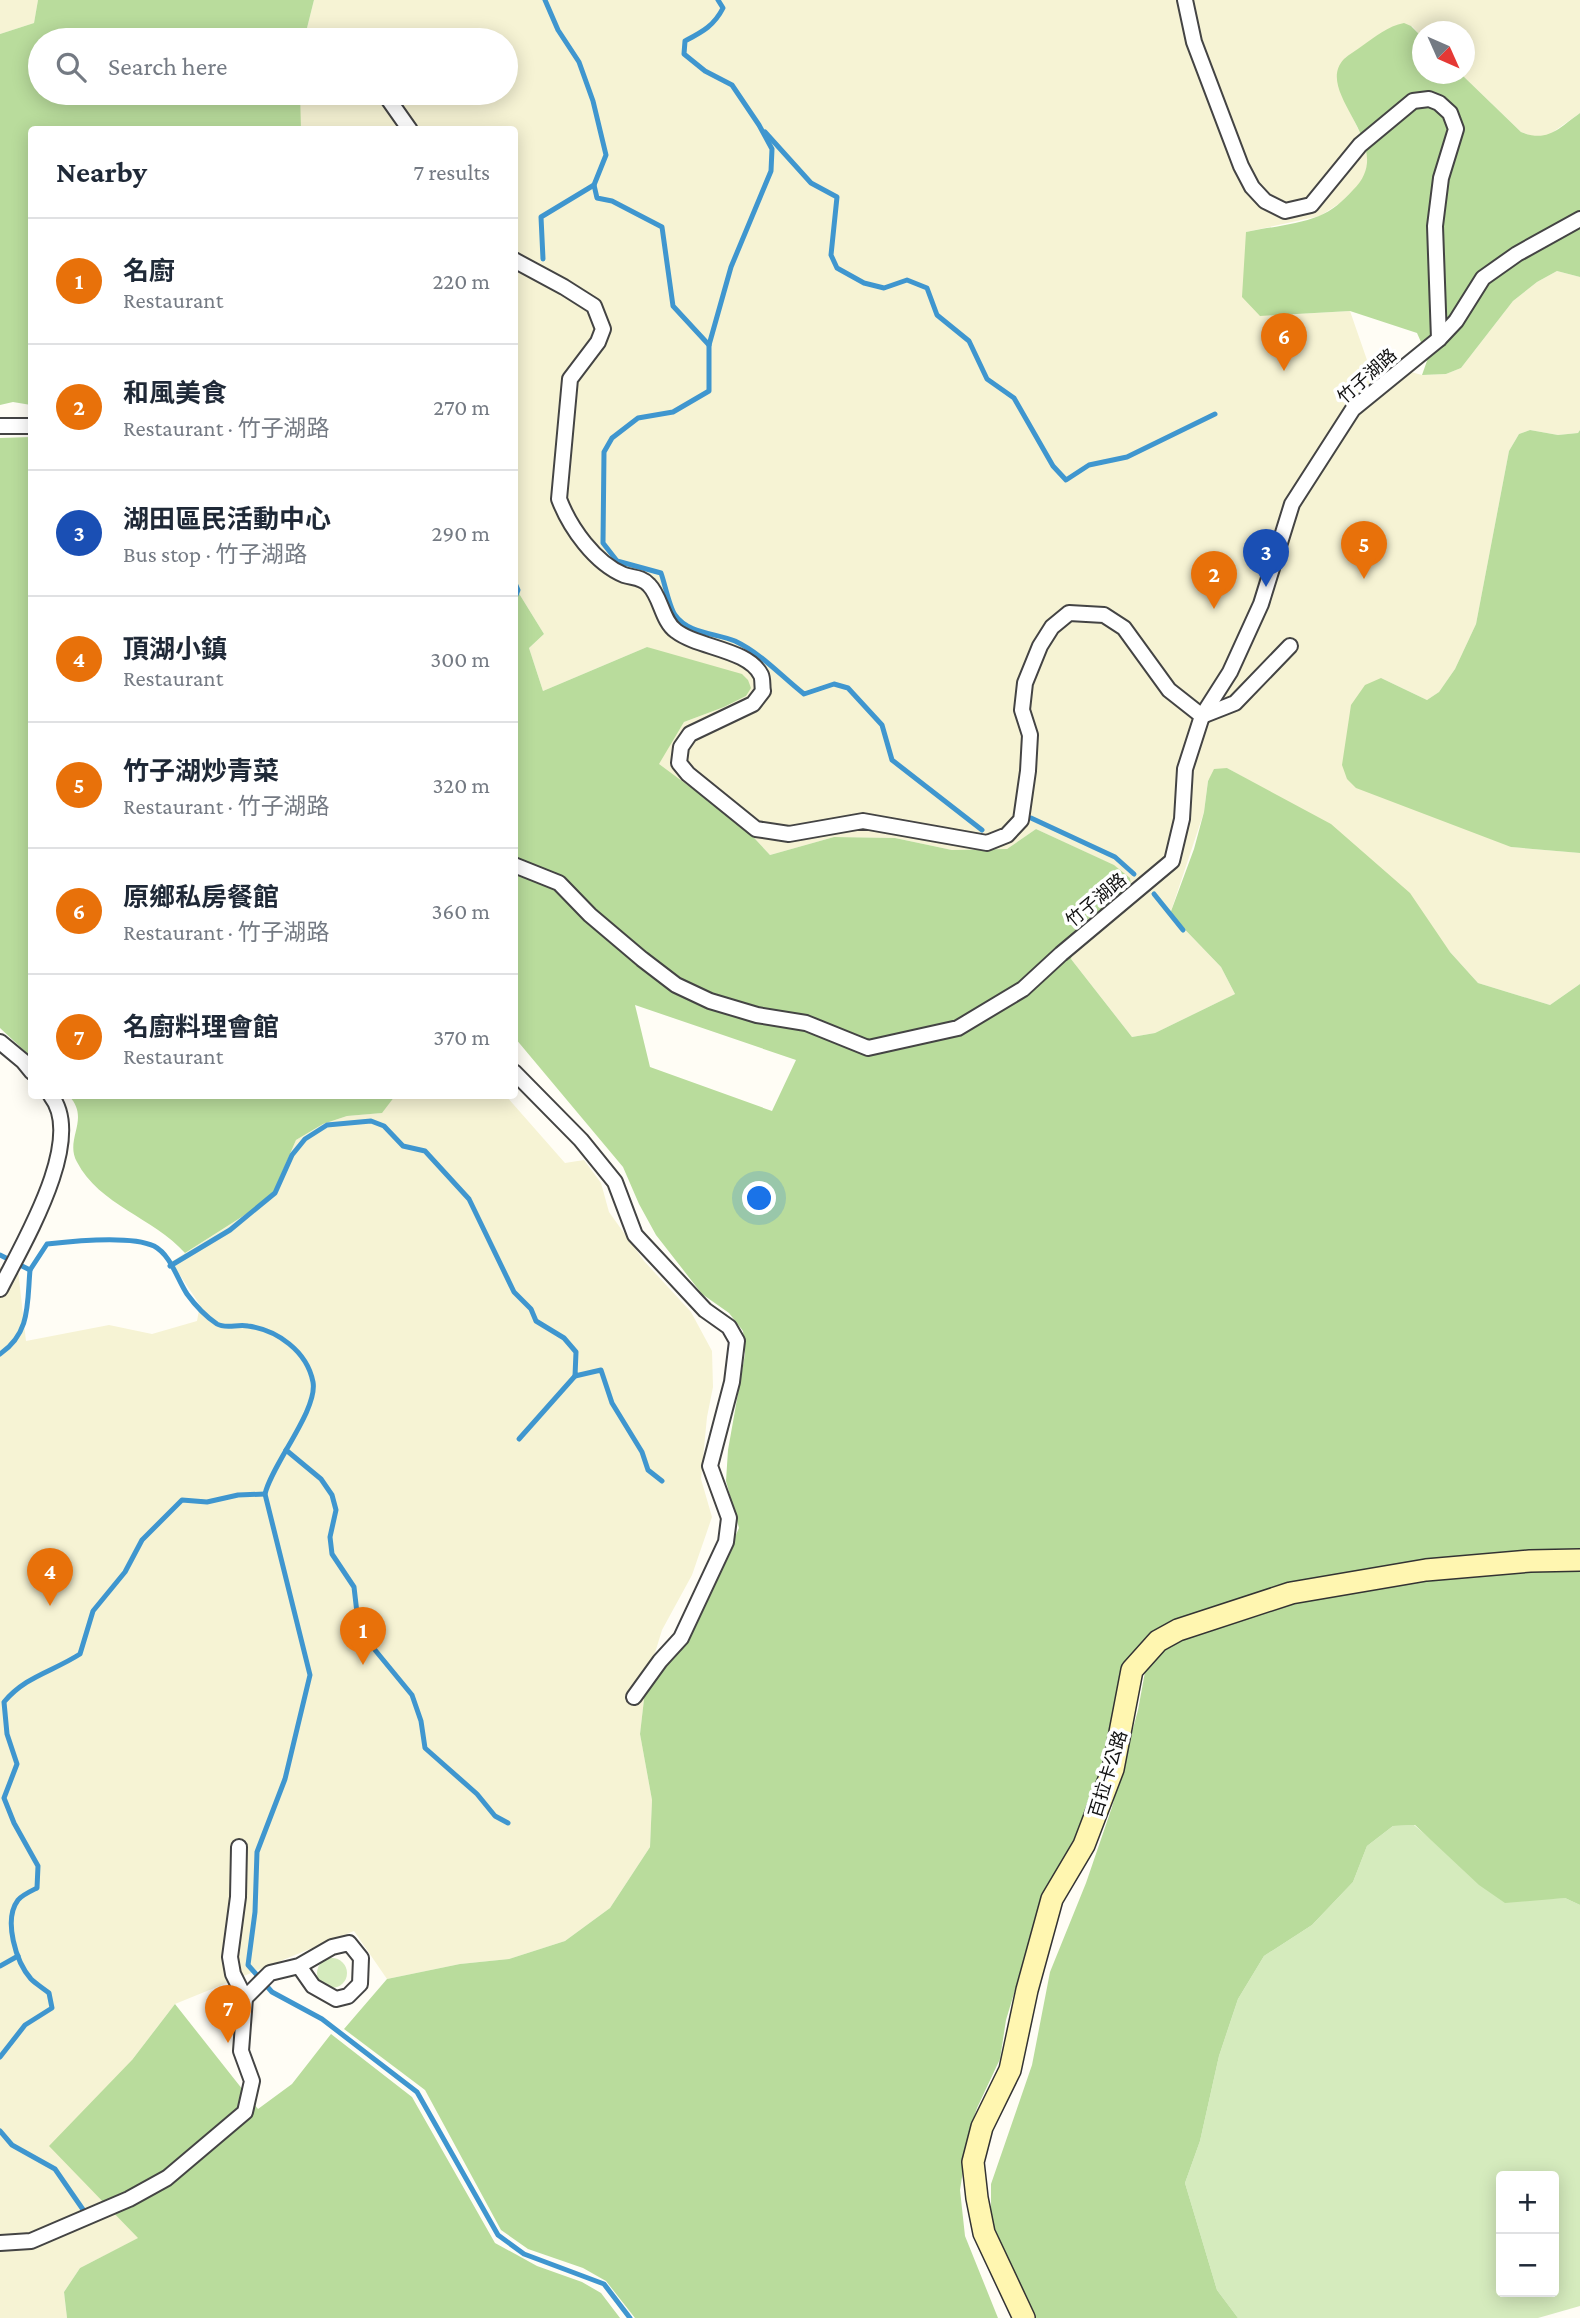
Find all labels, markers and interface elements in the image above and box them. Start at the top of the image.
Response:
north arrow [1412,21,1475,84]
search box [28,28,518,105]
icon: search [52,48,90,86]
text: Search here [108,52,227,81]
text: Nearby [56,155,147,188]
text: 7 results [414,159,490,185]
text: 名廚 [123,257,175,286]
text: 1 [75,268,83,294]
text: 220 m [432,268,490,294]
text: Restaurant [123,287,223,313]
pin: 6 [1261,313,1307,371]
street label: 竹子湖路 [1334,344,1400,408]
text: 和風美食 [123,379,227,408]
text: 2 [73,394,85,420]
text: 270 m [433,394,490,420]
text: Restaurant · 竹子湖路 [123,415,329,441]
text: 湖田區民活動中心 [123,505,331,534]
text: 3 [73,520,85,546]
text: 290 m [432,520,490,546]
pin: 5 [1341,521,1387,579]
pin: 3 [1243,529,1289,587]
text: Bus stop · 竹子湖路 [123,541,307,567]
pin: 2 [1191,551,1237,609]
text: 頂湖小鎮 [123,635,227,664]
text: 4 [73,646,85,672]
text: 300 m [430,646,490,672]
text: Restaurant [123,665,223,691]
text: 竹子湖炒青菜 [123,757,279,786]
text: 5 [73,772,85,798]
text: 320 m [432,772,490,798]
text: Restaurant · 竹子湖路 [123,793,329,819]
street label: 竹子湖路 [1062,869,1130,931]
text: 原鄉私房餐館 [123,883,279,912]
text: 6 [73,898,85,924]
text: 360 m [432,898,490,924]
text: Restaurant · 竹子湖路 [123,919,329,945]
text: 名廚料理會館 [123,1013,279,1042]
text: 7 [73,1024,85,1050]
text: 370 m [433,1024,490,1050]
text: Restaurant [123,1043,223,1069]
your location [742,1181,776,1215]
pin: 4 [27,1548,73,1606]
pin: 1 [340,1607,386,1665]
street label: 百拉卡公路 [1085,1728,1131,1820]
pin: 7 [205,1985,251,2043]
map controls [1496,2171,1559,2297]
button: + [1496,2171,1559,2234]
button: − [1496,2234,1559,2297]

